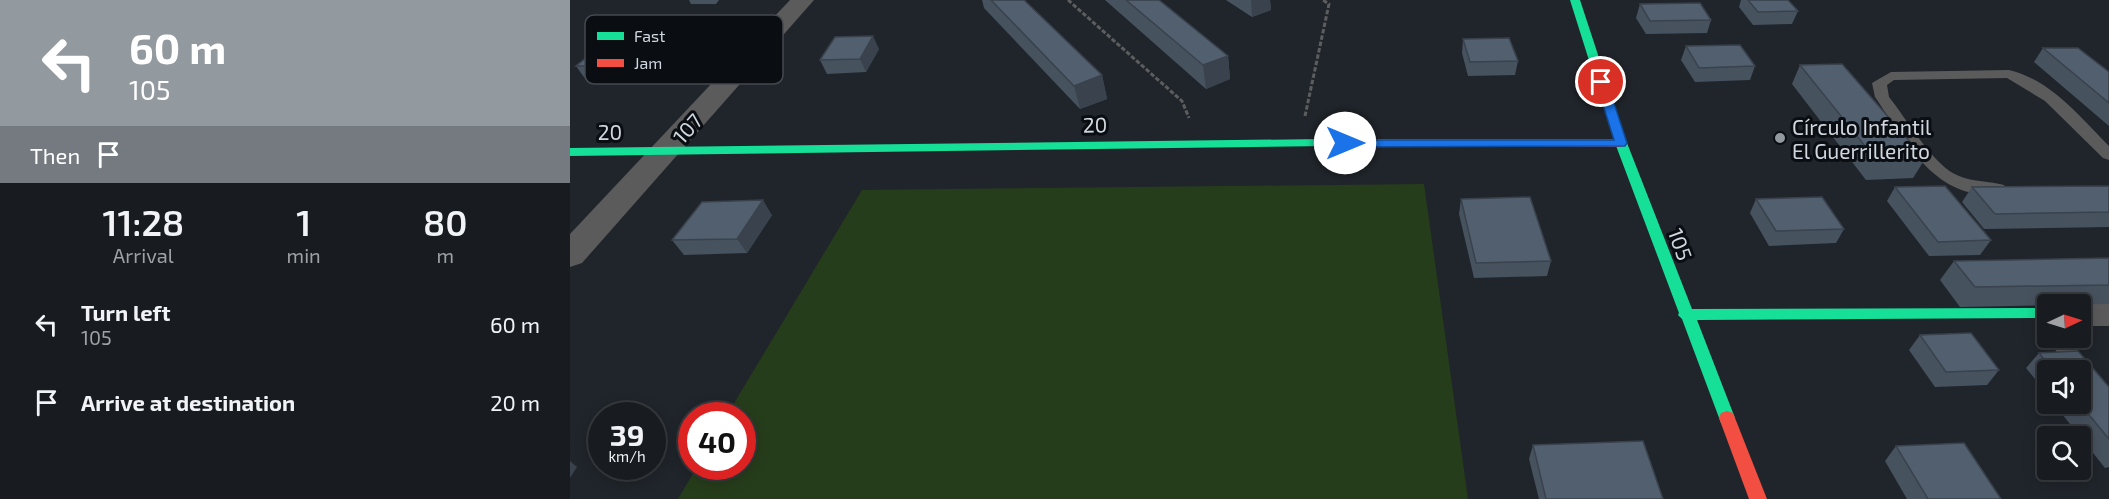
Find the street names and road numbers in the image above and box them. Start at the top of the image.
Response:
street label: 107 [667,108,707,148]
street label: 20 [1083,111,1107,137]
street label: 20 [598,119,622,144]
street label: 105 [1664,225,1698,263]

